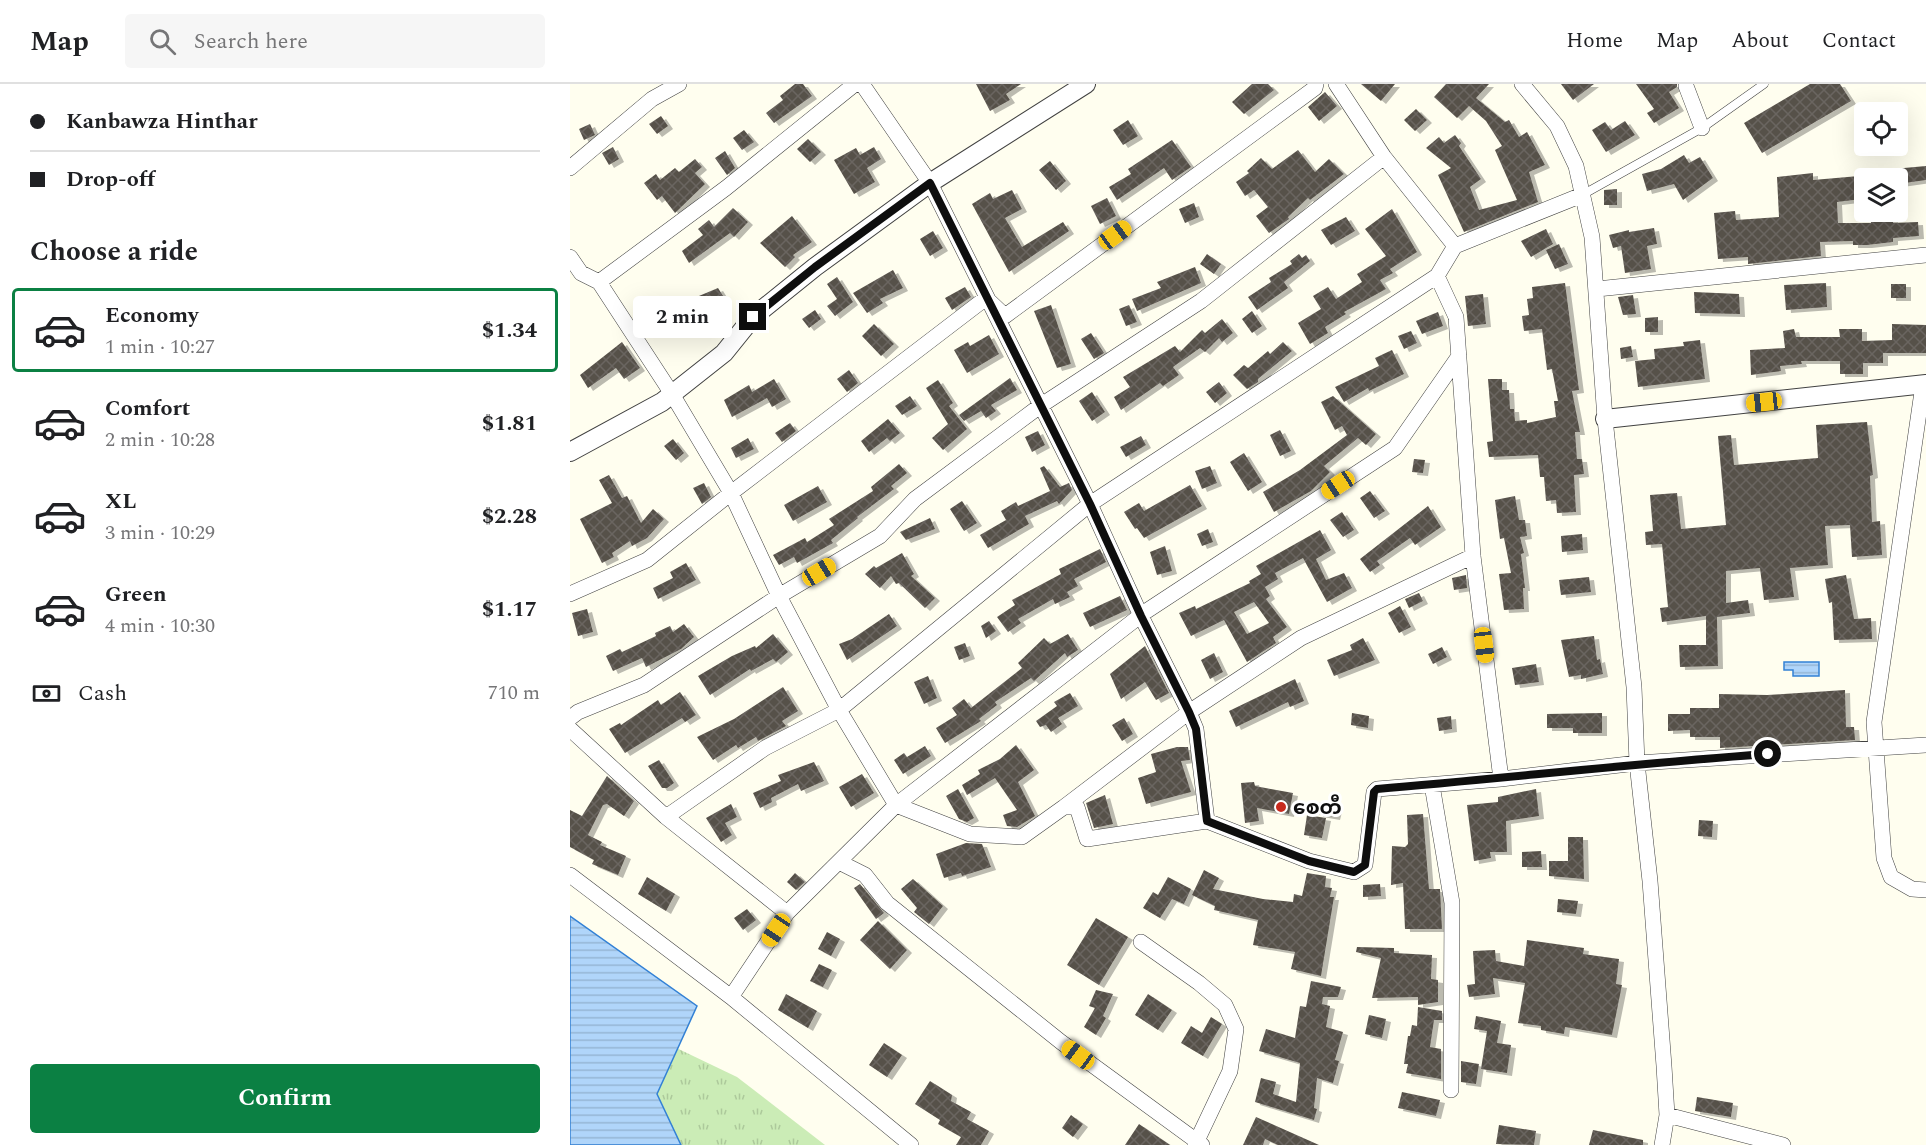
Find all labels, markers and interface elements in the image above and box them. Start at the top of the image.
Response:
search box [125,14,545,68]
text: Map [30,20,89,63]
icon: search [146,25,179,58]
text: Search here [194,25,308,58]
text: Home [1566,25,1623,57]
text: Map [1656,25,1698,57]
text: About [1731,25,1789,57]
text: Contact [1822,25,1896,57]
map controls [1854,102,1908,222]
button: locate [1854,102,1908,156]
text: Kanbawza Hinthar [66,105,258,138]
text: Drop-off [66,163,155,196]
button: layers [1854,168,1908,222]
car [1095,217,1135,253]
text: Choose a ride [30,231,198,273]
callout: 2 min [633,296,732,338]
text: Economy [105,299,198,332]
text: 2 min [656,302,709,332]
icon: car [33,303,87,357]
route end [739,303,766,330]
text: $1.34 [482,314,537,347]
text: 1 min · 10:27 [105,332,215,362]
car [1745,391,1783,413]
text: Comfort [105,392,190,425]
icon: car [33,396,87,450]
text: $1.81 [482,407,537,440]
text: 2 min · 10:28 [105,425,215,455]
car [1318,468,1358,502]
text: XL [105,485,136,518]
icon: car [33,489,87,543]
text: $2.28 [482,500,537,533]
text: 3 min · 10:29 [105,518,215,548]
car [799,555,839,589]
text: Green [105,578,167,611]
icon: car [33,582,87,636]
text: $1.17 [482,593,537,626]
text: 4 min · 10:30 [105,611,215,641]
car [1473,626,1495,664]
icon: cash [30,677,63,710]
text: Cash [78,677,127,710]
text: 710 m [488,678,540,708]
route start [1754,740,1781,767]
place label: စေတီ [1293,793,1342,823]
marker: စေတီ [1274,800,1288,814]
car [758,910,794,950]
car [1058,1037,1098,1073]
button: Confirm [30,1064,540,1133]

